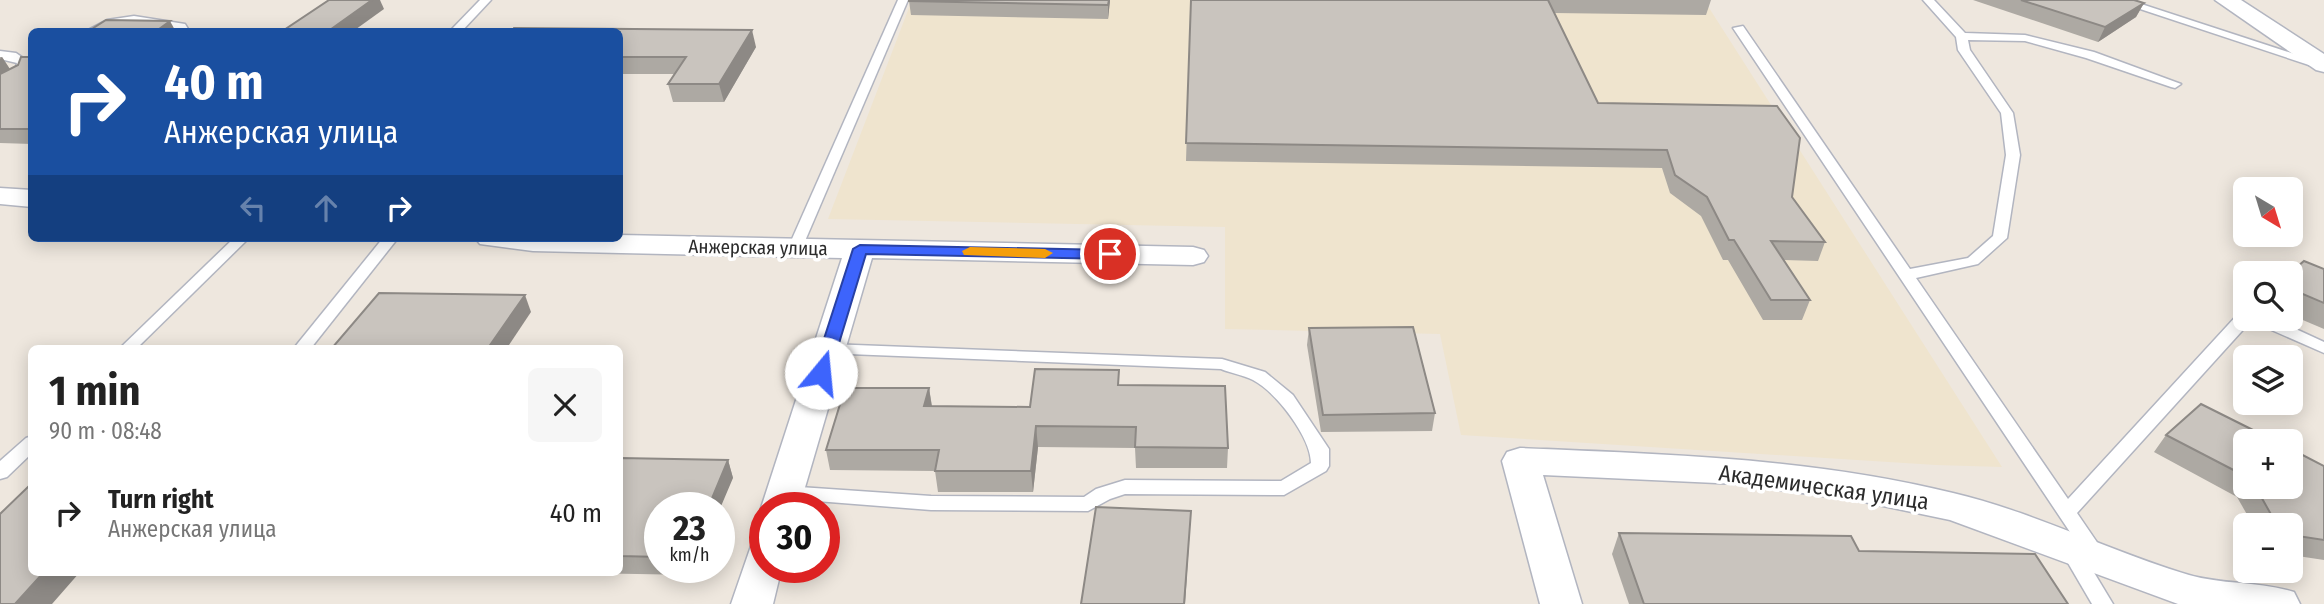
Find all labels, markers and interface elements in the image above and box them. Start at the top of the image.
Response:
text: 40 m [164,53,264,112]
icon: right [49,56,140,147]
text: Анжерская улица [164,113,398,151]
north arrow [2233,177,2303,247]
map controls [2233,177,2303,583]
icon: left [234,189,272,227]
icon: ahead [307,189,345,227]
icon: right [380,189,418,227]
pin [1080,224,1140,284]
street label: Анжерская улица [688,235,828,260]
icon: arrive [1091,235,1129,273]
button: search [2233,261,2303,331]
position arrow [784,336,858,410]
button: layers [2233,345,2303,415]
text: 1 min [49,366,140,416]
button: close [528,368,602,442]
text: 90 m · 08:48 [49,417,162,445]
button: + [2233,429,2303,499]
street label: Академическая улица [1717,458,1931,516]
text: Turn right [108,484,214,515]
speed limit sign: 30 [749,492,840,583]
icon: right [49,494,87,532]
text: 40 m [550,498,602,529]
text: 23 [673,507,706,549]
button: − [2233,513,2303,583]
text: Анжерская улица [108,515,276,543]
text: km/h [669,544,710,566]

